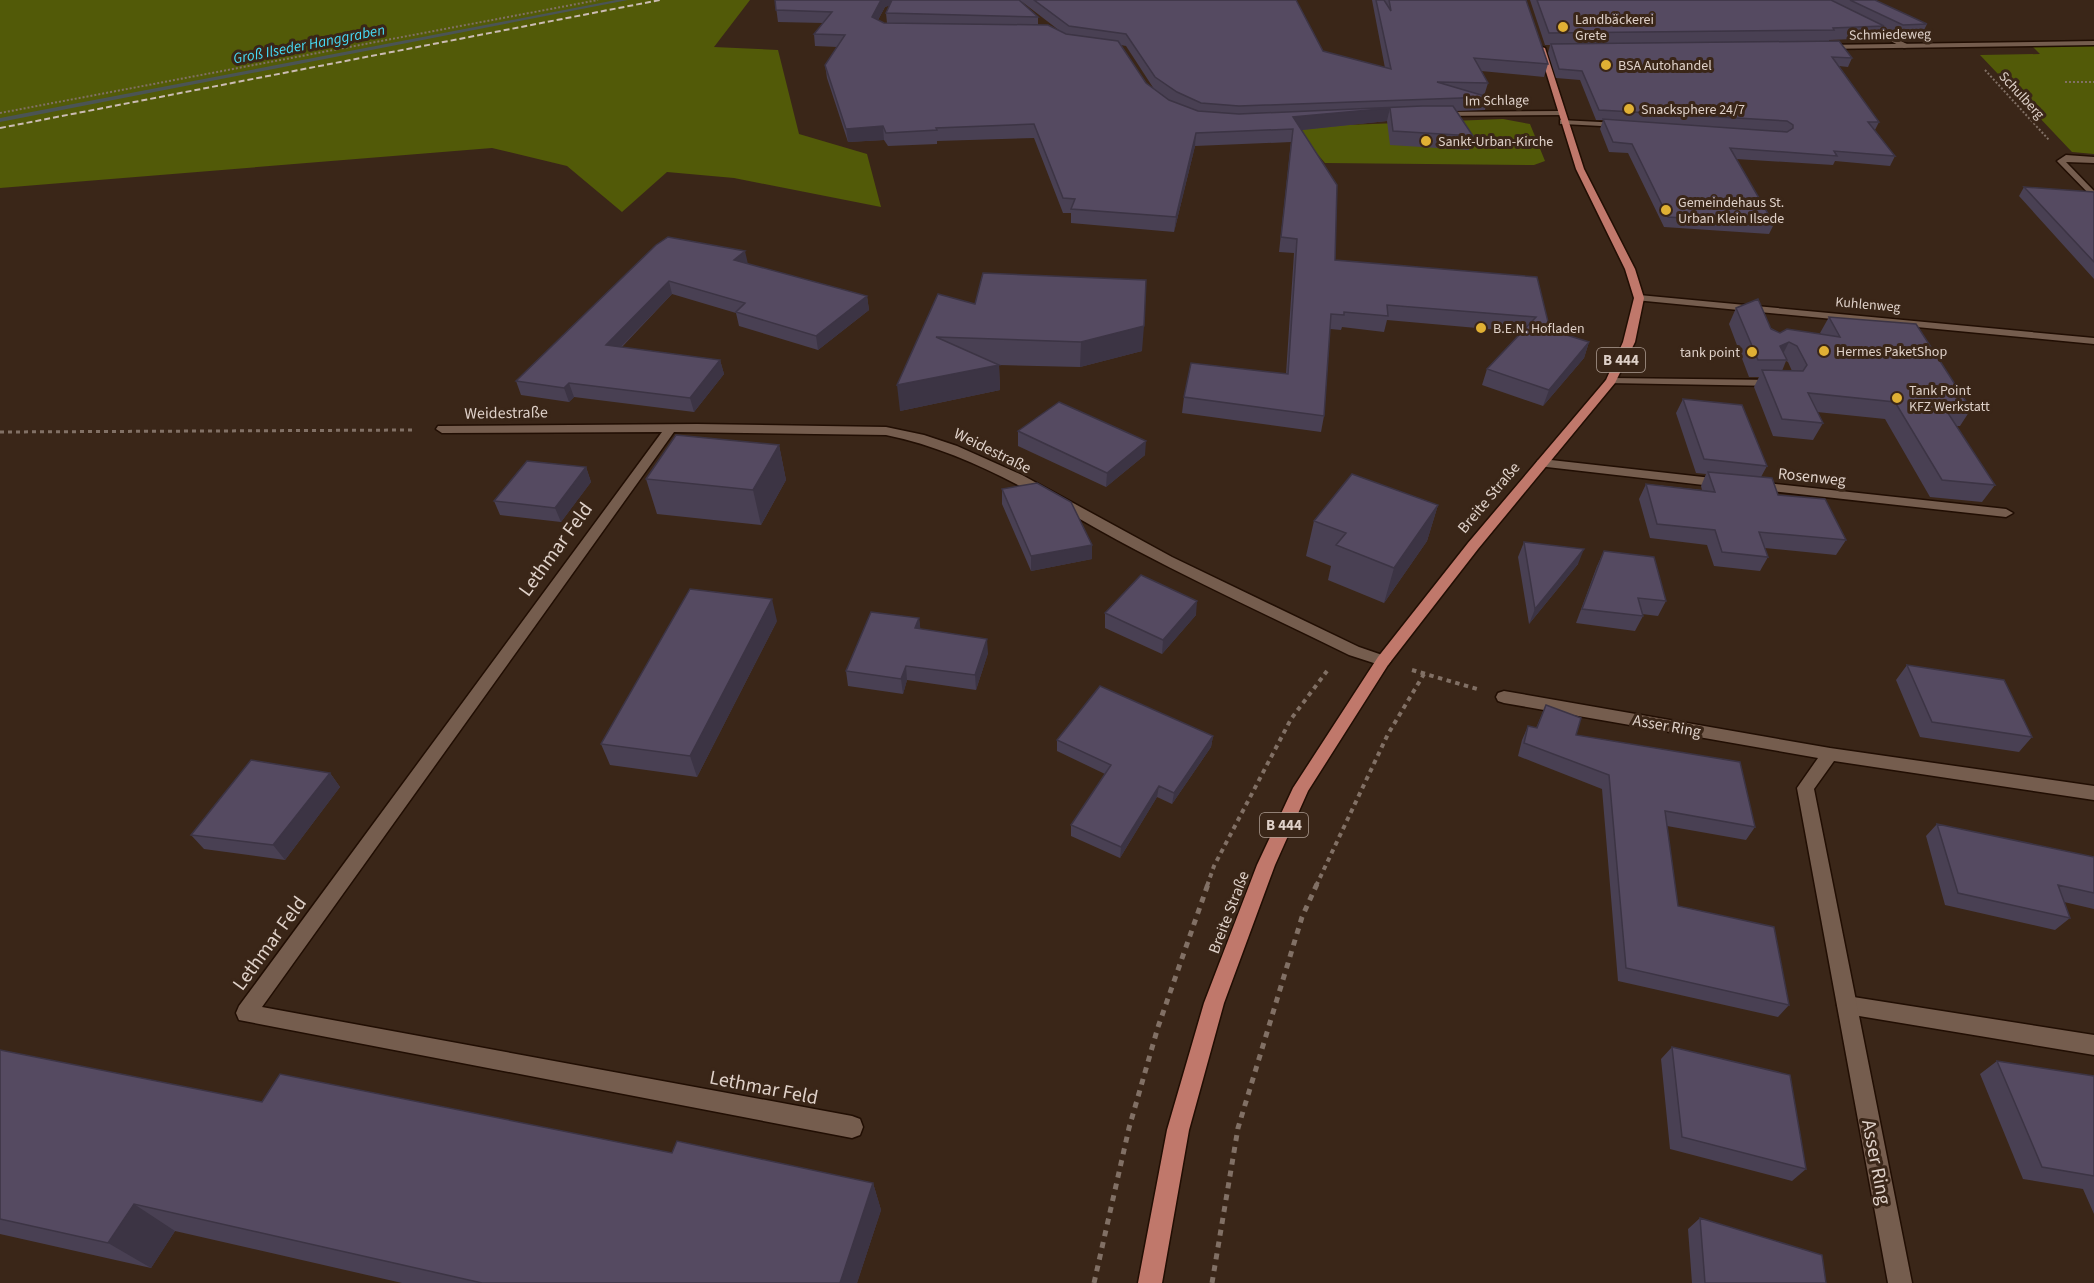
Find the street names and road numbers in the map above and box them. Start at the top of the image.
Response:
street label: Schmiedeweg [1849,24,1931,46]
street label: Schulberg [1994,67,2049,124]
street label: Im Schlage [1465,90,1529,112]
street label: Kuhlenweg [1835,292,1901,318]
road number: B 444 [1597,348,1645,372]
street label: Weidestraße [464,401,548,425]
street label: Weidestraße [950,423,1035,479]
street label: Breite Straße [1452,457,1525,538]
street label: Rosenweg [1777,462,1847,492]
street label: Lethmar Feld [512,497,600,602]
street label: Asser Ring [1631,709,1703,743]
road number: B 444 [1260,813,1308,837]
street label: Breite Straße [1203,868,1255,957]
street label: Lethmar Feld [226,891,314,996]
street label: Lethmar Feld [707,1064,821,1112]
street label: Asser Ring [1854,1117,1898,1207]

